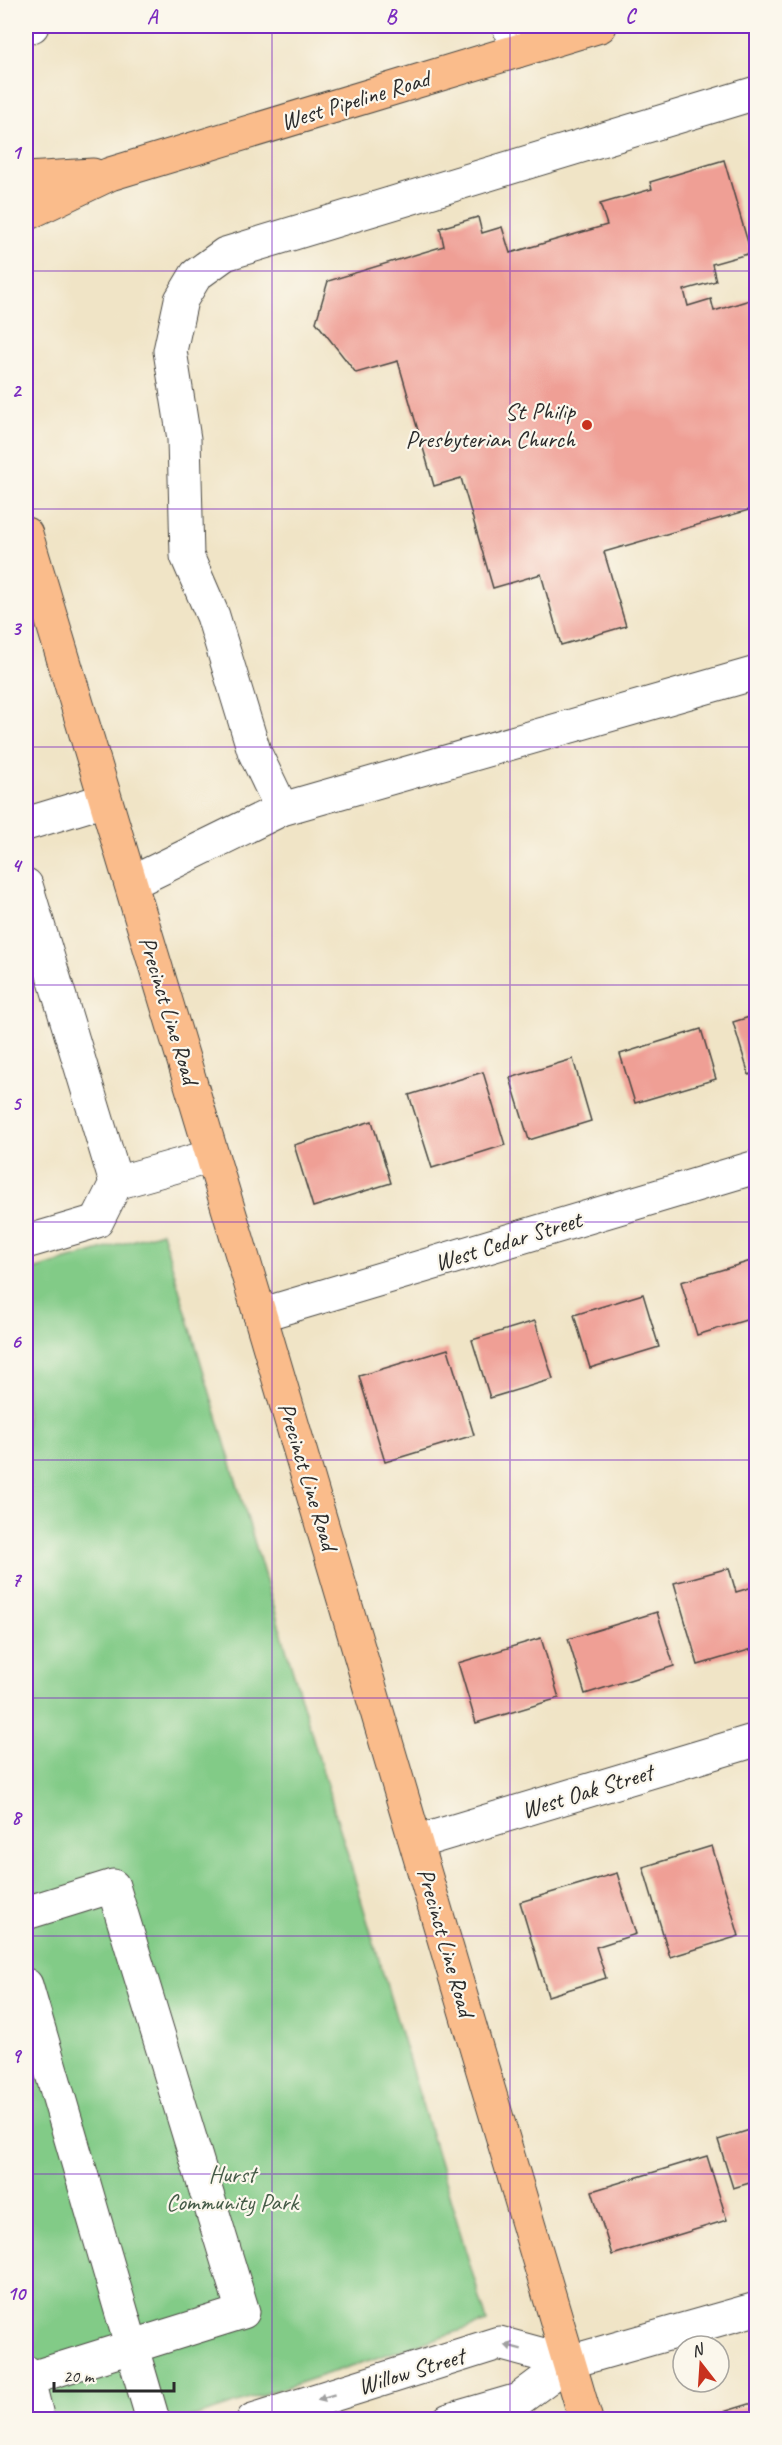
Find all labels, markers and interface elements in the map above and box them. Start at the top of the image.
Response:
text: A [147,4,159,29]
text: B [386,4,398,29]
text: C [625,4,637,29]
street label: West Pipeline Road [277,62,436,137]
text: 1 [12,140,23,165]
text: 2 [12,378,23,403]
place label: St Philip Presbyterian Church [405,396,576,454]
marker: St Philip Presbyterian Church [580,418,594,432]
text: 3 [12,616,23,641]
text: 4 [12,853,24,878]
street label: Precinct Line Road [132,933,207,1091]
text: 5 [12,1091,23,1116]
street label: West Cedar Street [431,1204,587,1278]
text: 6 [11,1329,22,1354]
street label: Precinct Line Road [271,1399,346,1557]
text: 7 [12,1567,23,1592]
street label: West Oak Street [518,1756,659,1825]
text: 8 [12,1805,24,1830]
street label: Precinct Line Road [411,1865,482,2023]
text: 9 [12,2043,23,2068]
park label: Hurst Community Park [166,2159,300,2217]
text: 10 [7,2281,27,2306]
north arrow [671,2334,731,2394]
text: N [689,2339,708,2362]
street label: Willow Street [354,2340,471,2401]
one-way arrow [504,2342,522,2351]
scale bar [54,2355,174,2393]
text: 20 m [63,2365,96,2387]
one-way arrow [317,2393,335,2402]

